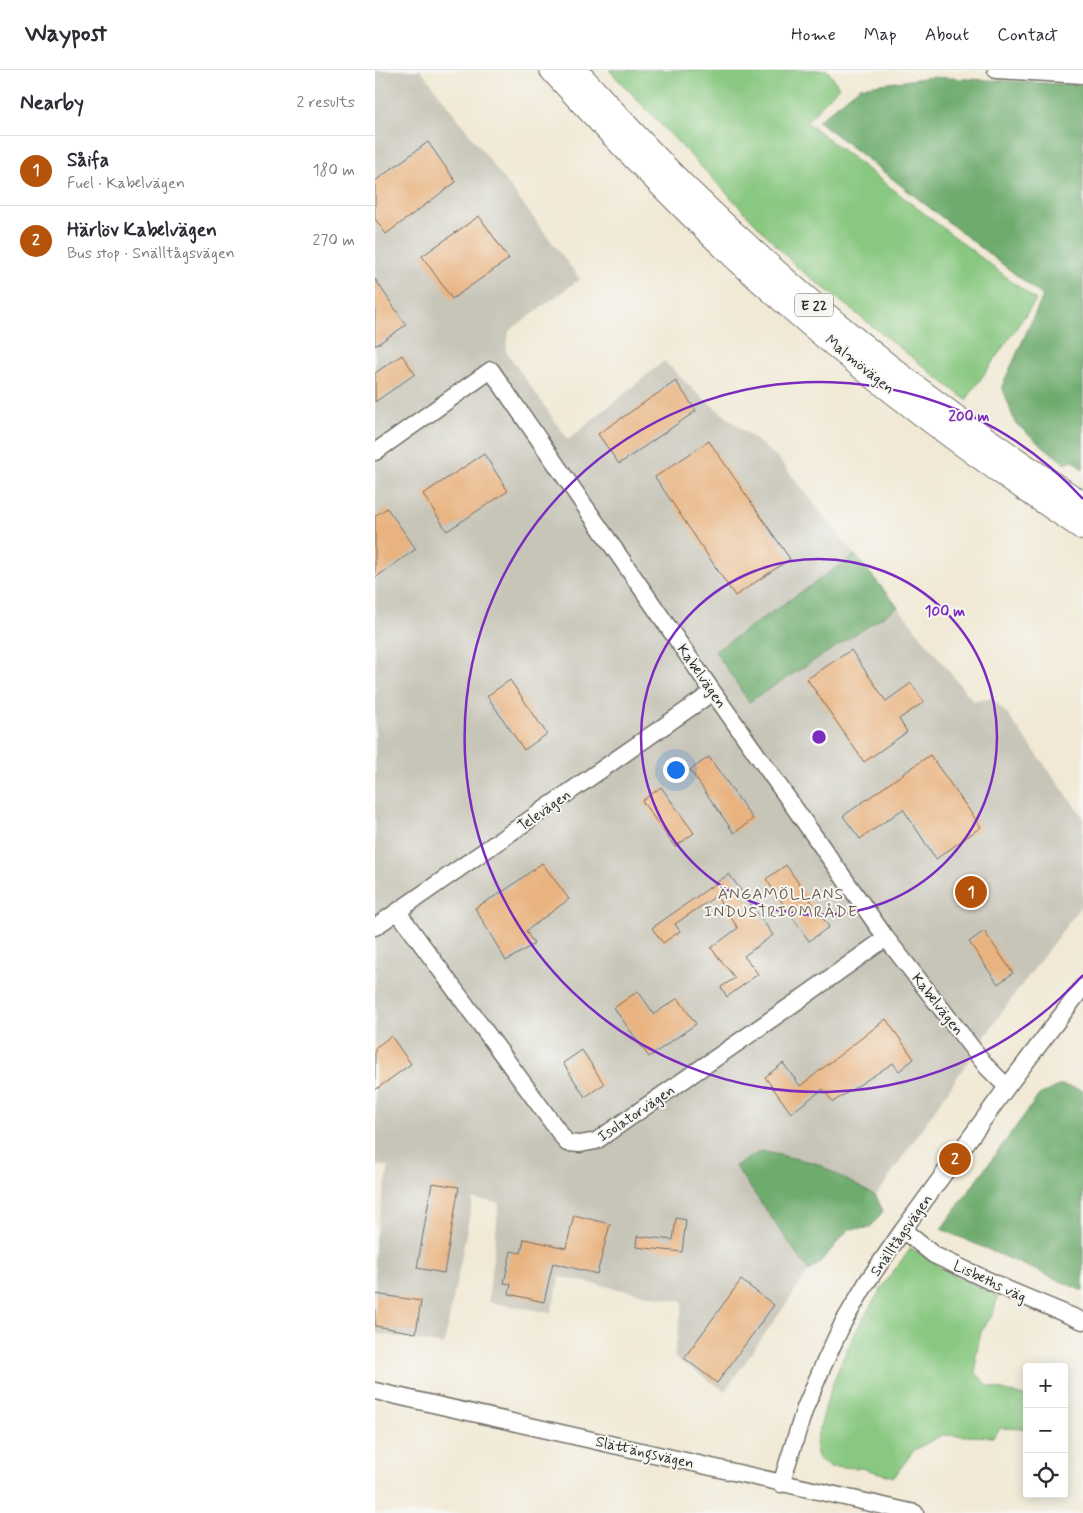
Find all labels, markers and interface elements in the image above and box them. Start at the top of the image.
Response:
text: Waypost [25,19,107,50]
text: Home [791,23,836,47]
text: Map [864,23,897,47]
text: About [925,23,969,47]
text: Contact [997,23,1058,47]
text: Nearby [20,89,84,117]
text: 2 results [297,92,355,113]
text: Såifa [67,148,109,173]
text: 1 [32,160,40,181]
text: 180 m [312,160,355,181]
text: Fuel · Kabelvägen [67,173,185,194]
text: Härlöv Kabelvägen [67,218,217,243]
text: 2 [32,230,40,251]
text: 270 m [312,230,355,251]
text: Bus stop · Snälltågsvägen [67,243,235,264]
road number: E 22 [795,294,833,316]
street label: Malmövägen [820,331,898,399]
text: 200 m [949,407,990,427]
text: 100 m [925,602,965,622]
street label: Kabelvägen [672,641,731,713]
centre of rings [810,728,828,746]
your location [663,757,689,783]
street label: Televägen [514,785,575,836]
pin: 1 [955,873,987,911]
district label: ÄNGAMÖLLANS INDUSTRIOMRÅDE [704,884,858,923]
street label: Kabelvägen [907,969,968,1040]
street label: Isolatorvägen [594,1081,679,1147]
pin: 2 [939,1140,971,1178]
street label: Snälltågsvägen [866,1190,938,1281]
street label: Lisbeths väg [950,1256,1029,1308]
map controls [1023,1363,1068,1498]
button: + [1023,1363,1068,1408]
button: − [1023,1408,1068,1453]
street label: Slättängsvägen [593,1432,696,1475]
button: locate [1023,1453,1068,1498]

